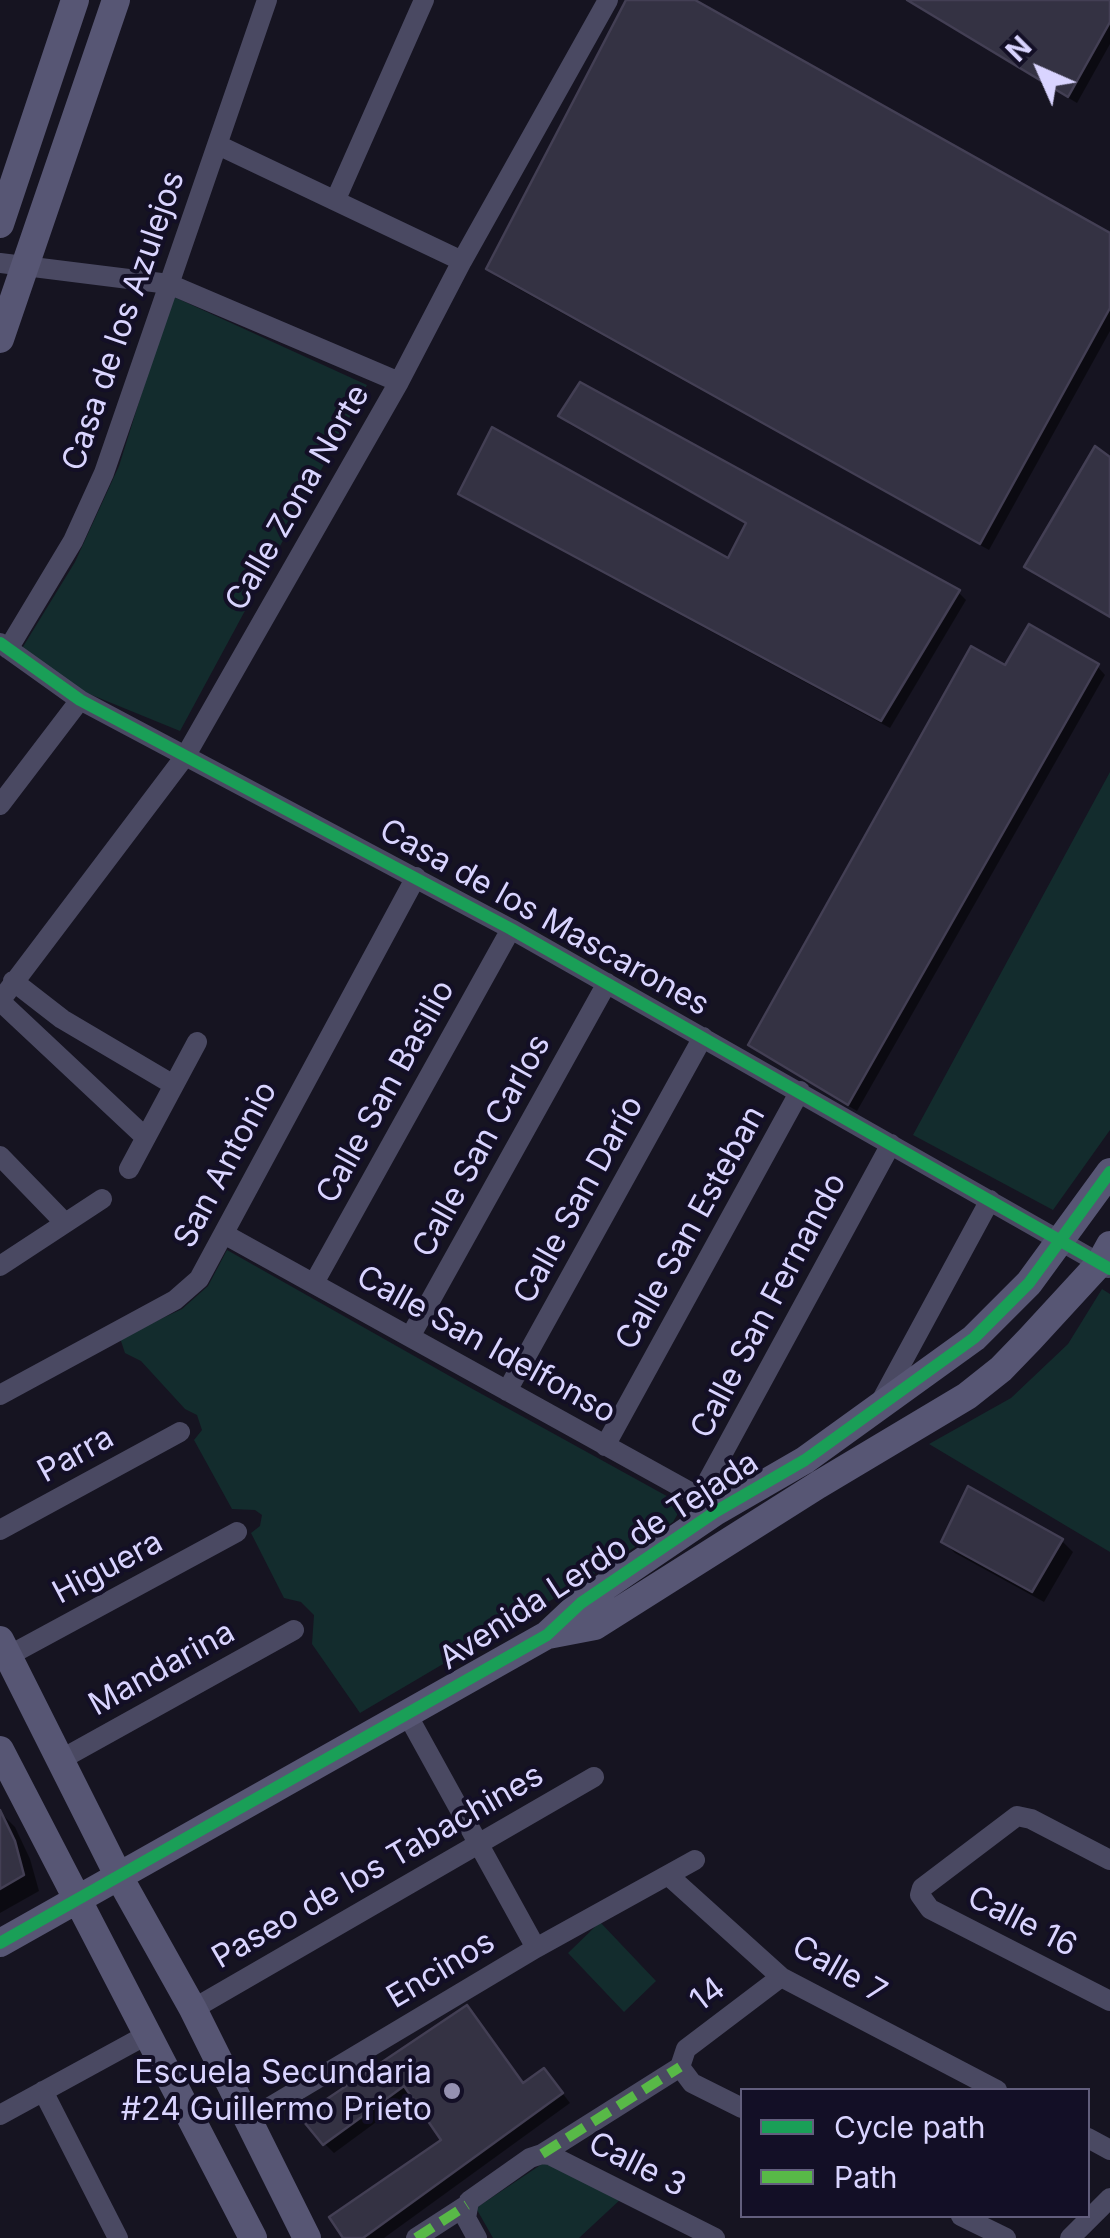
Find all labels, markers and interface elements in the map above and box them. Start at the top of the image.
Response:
north arrow [990,20,1090,120]
text: N [999,29,1038,68]
street label: Casa de los Azulejos [55,166,193,476]
street label: Calle Zona Norte [218,378,378,618]
street label: Casa de los Mascarones [373,811,715,1025]
street label: Calle San Basilio [309,974,463,1210]
street label: Calle San Carlos [405,1028,559,1264]
street label: San Antonio [166,1075,286,1255]
street label: Calle San Darío [506,1089,652,1311]
street label: Calle San Esteban [608,1099,774,1357]
street label: Calle San Fernando [683,1167,855,1445]
street label: Calle San Idelfonso [350,1258,622,1432]
street label: Parra [31,1419,121,1491]
street label: Avenida Lerdo de Tejada [432,1443,766,1679]
street label: Higuera [47,1523,169,1613]
street label: Mandarina [82,1613,242,1725]
street label: Paseo de los Tabachines [206,1756,550,1978]
street label: Calle 16 [961,1878,1083,1966]
street label: Encinos [380,1923,502,2017]
street label: Calle 7 [785,1928,893,2012]
street label: 14 [683,1970,733,2020]
place label: Escuela Secundaria #24 Guillermo Prieto [121,2054,432,2129]
marker: Escuela Secundaria #24 Guillermo Prieto [441,2080,463,2102]
legend [740,2088,1090,2218]
text: Cycle path [834,2109,986,2145]
street label: Calle 3 [582,2124,692,2206]
text: Path [834,2159,898,2195]

